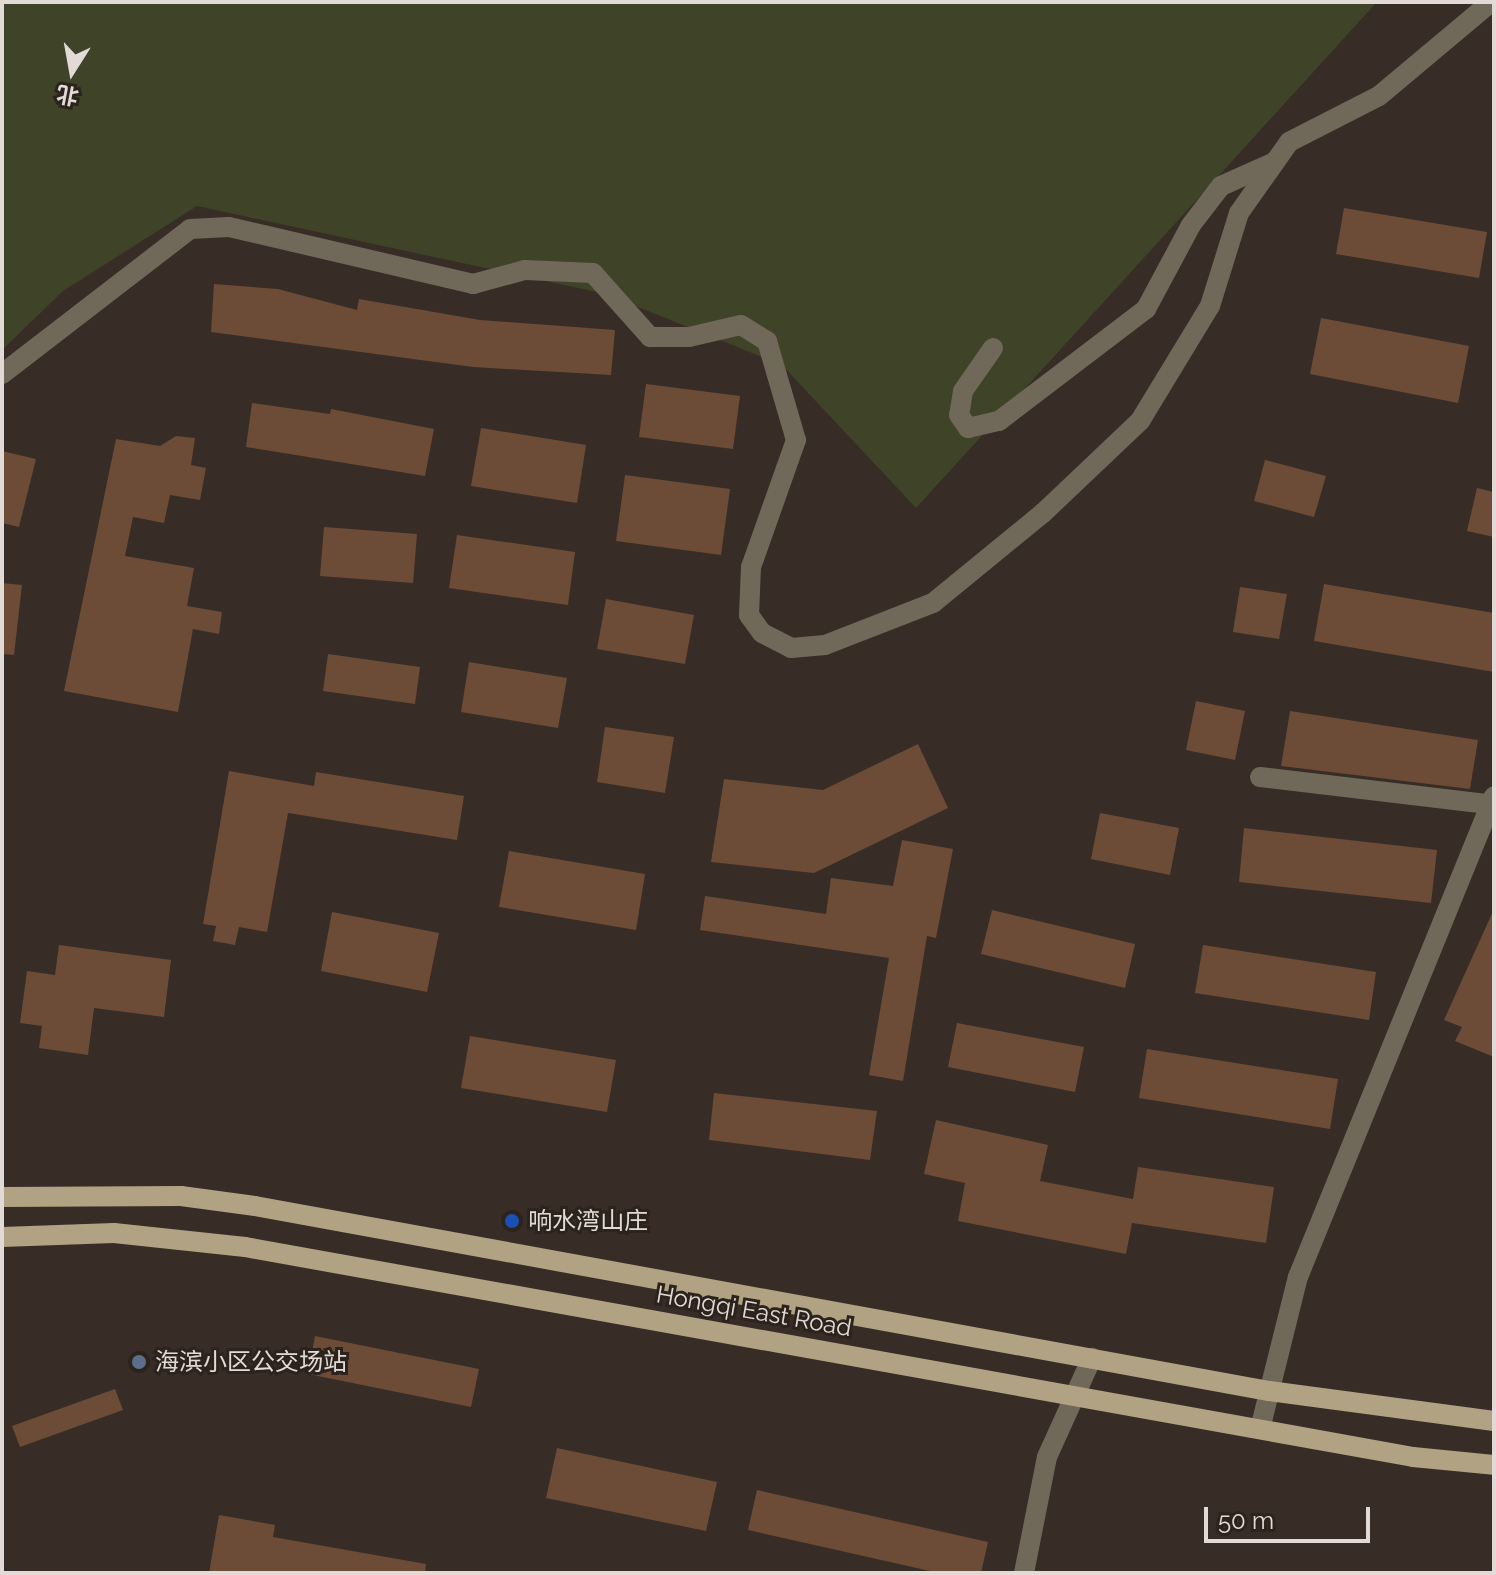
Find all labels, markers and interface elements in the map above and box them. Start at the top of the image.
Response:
north arrow [32,32,112,112]
text: 北 [54,81,81,110]
place label: 响水湾山庄 [528,1207,648,1235]
marker: 响水湾山庄 [503,1212,521,1230]
street label: Hongqi East Road [654,1280,854,1342]
place label: 海滨小区公交场站 [155,1348,347,1376]
marker: 海滨小区公交场站 [130,1353,148,1371]
scale bar [1208,1491,1374,1541]
text: 50 m [1218,1506,1274,1535]

